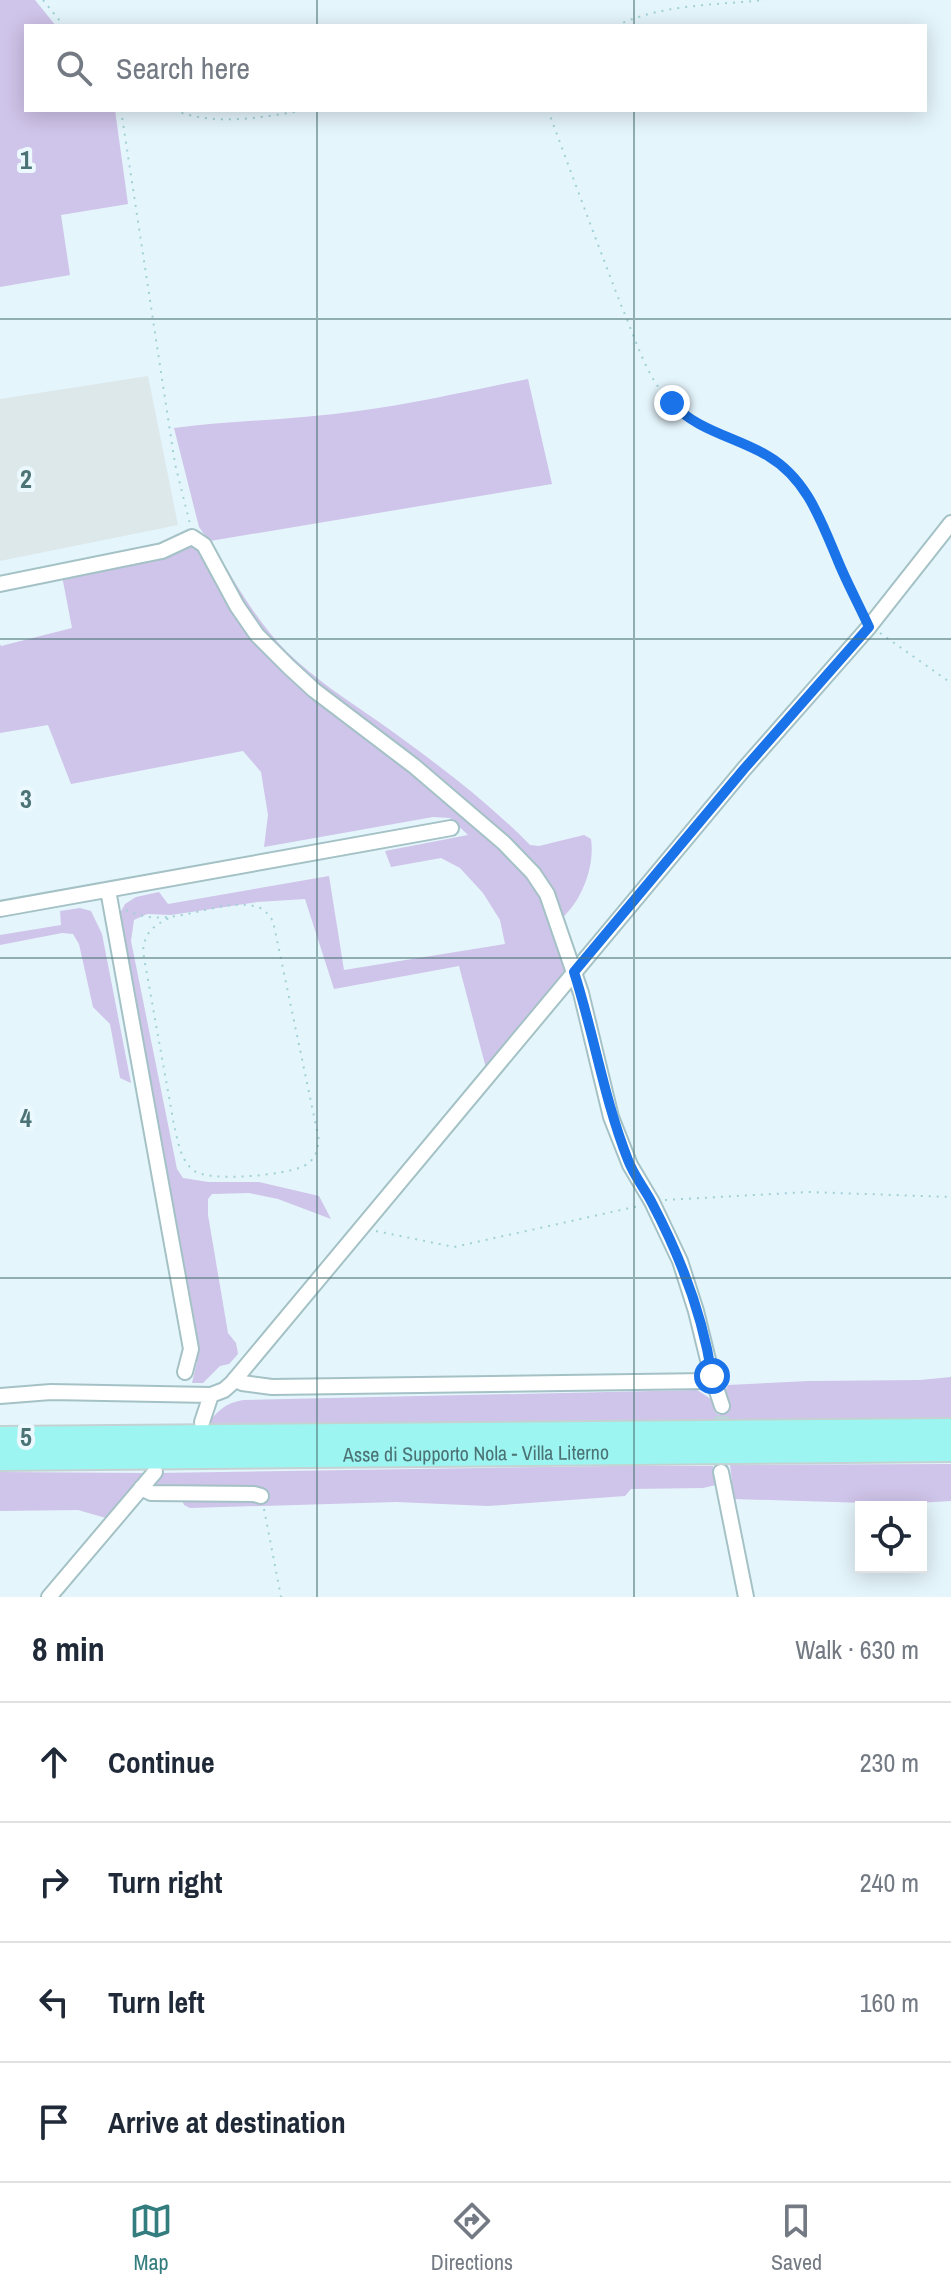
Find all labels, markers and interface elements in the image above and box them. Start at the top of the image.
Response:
search box [24,24,927,112]
icon: search [52,46,96,90]
text: Search here [116,48,250,88]
text: 1 [20,142,32,177]
route end [654,385,690,421]
text: 2 [20,461,32,496]
text: 3 [20,781,32,816]
text: 4 [20,1100,32,1135]
route start [694,1358,730,1394]
text: 5 [20,1419,32,1454]
street label: Asse di Supporto Nola - Villa Literno [342,1438,609,1468]
map controls [855,1501,927,1573]
button: locate [855,1501,927,1573]
text: 8 min [32,1626,105,1672]
text: Walk · 630 m [795,1632,919,1667]
icon: ahead [32,1740,76,1784]
text: Continue [108,1742,215,1782]
text: 230 m [860,1745,919,1780]
icon: right [32,1860,76,1904]
text: Turn right [108,1862,222,1902]
text: 240 m [860,1865,919,1900]
icon: left [32,1980,76,2024]
text: Turn left [108,1982,205,2022]
text: 160 m [860,1985,919,2020]
icon: arrive [32,2100,76,2144]
text: Arrive at destination [108,2102,346,2142]
tab: Map [129,2199,173,2277]
tab: Directions [431,2199,513,2277]
tab: Saved [771,2199,822,2277]

